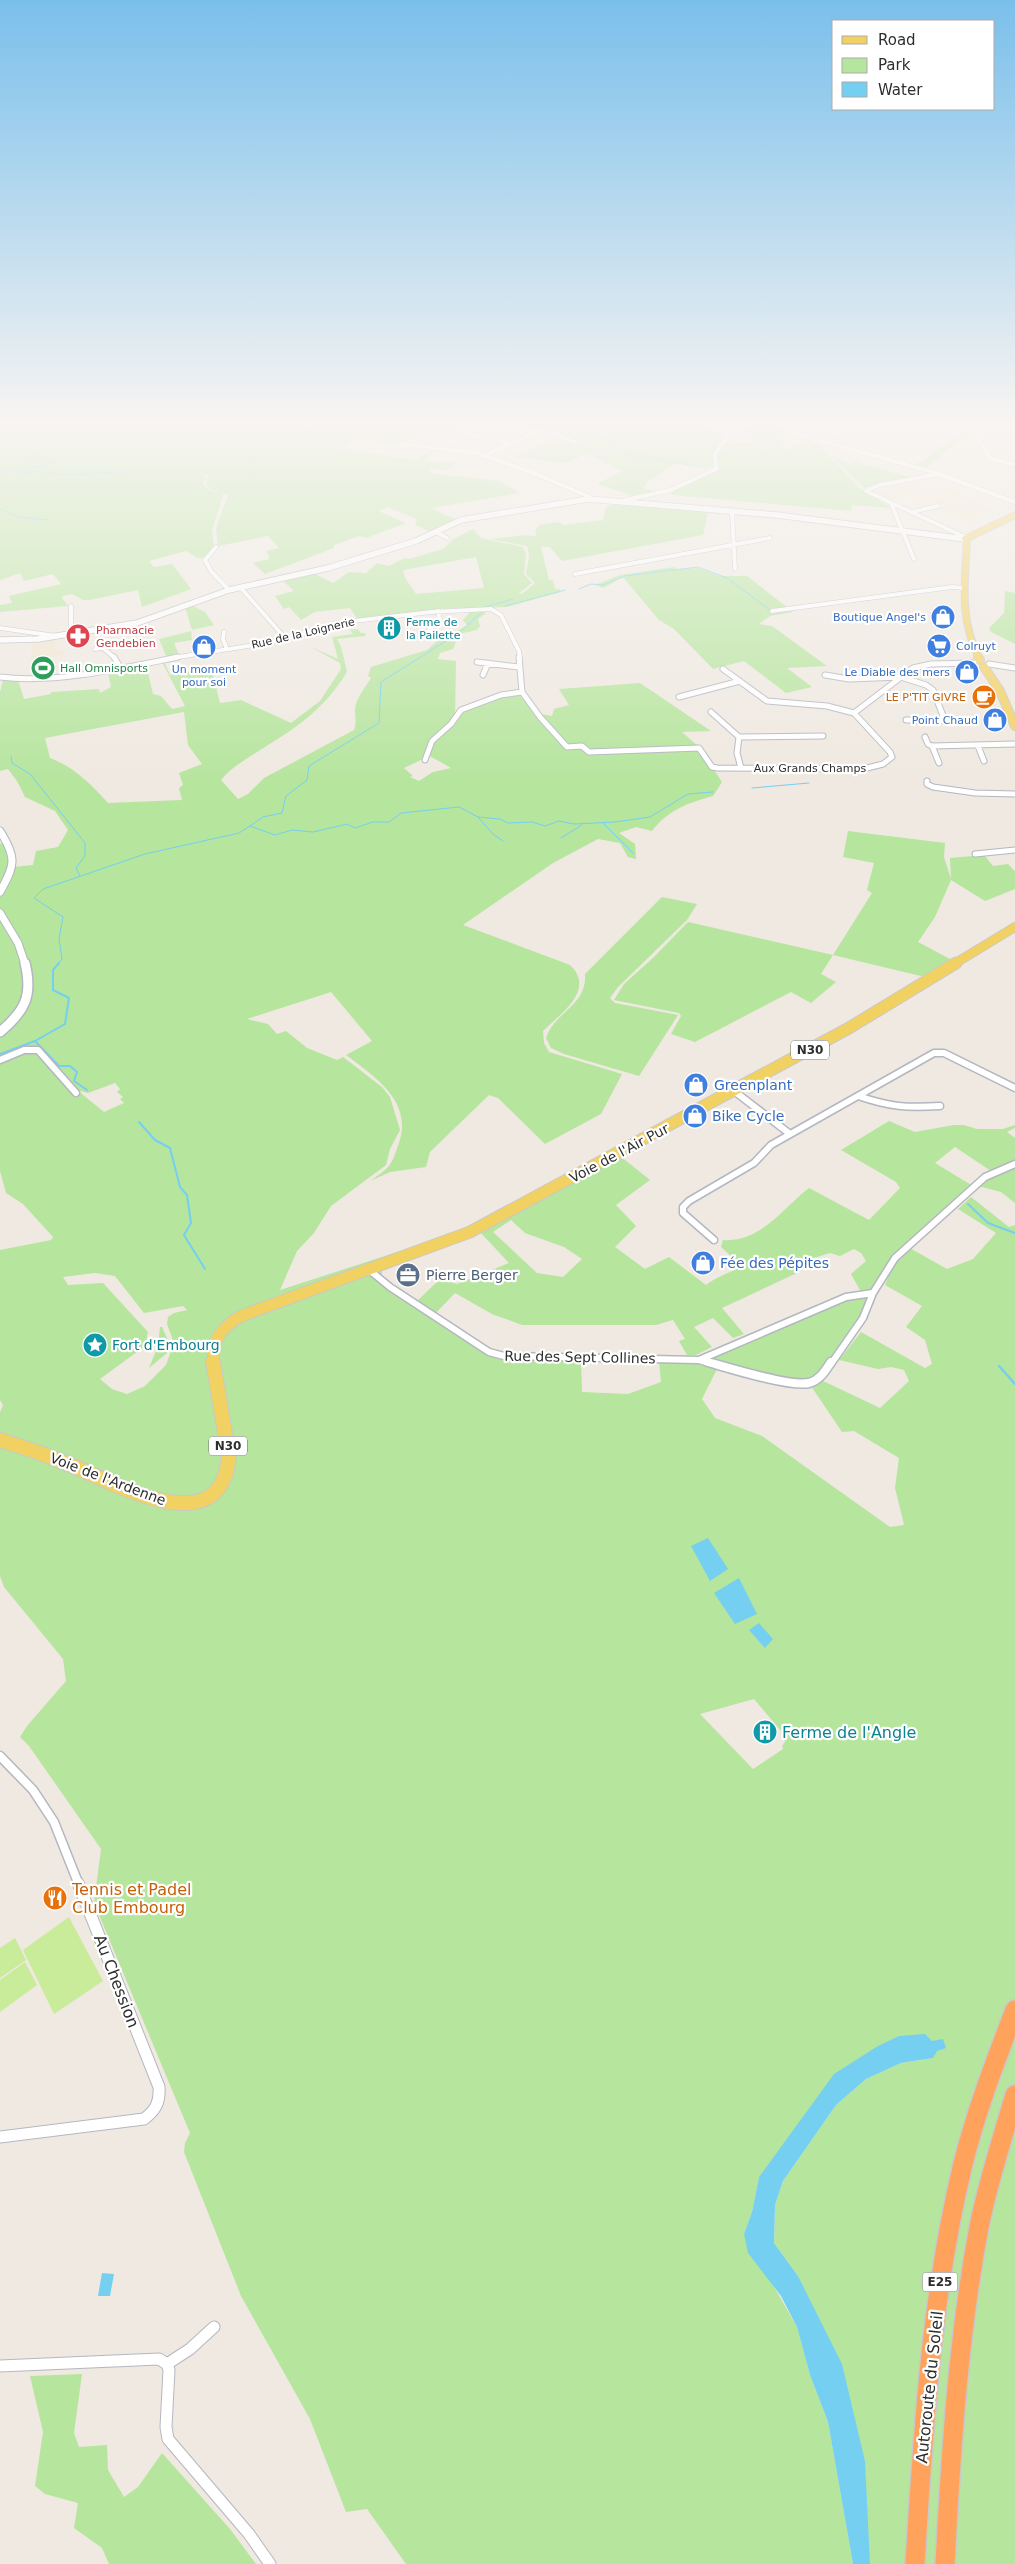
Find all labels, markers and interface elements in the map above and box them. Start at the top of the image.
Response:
legend [832,20,995,110]
text: Road [878,31,916,49]
text: Park [878,56,911,74]
text: Water [878,81,923,99]
shop icon: Boutique Angel's [930,604,956,630]
place label: Boutique Angel's [833,611,926,624]
street label: Rue de la Loignerie [250,615,356,652]
building icon: Ferme de la Pailette [376,615,402,641]
place label: Ferme de la Pailette [406,616,461,642]
pharmacy icon: Pharmacie Gendebien [65,623,91,649]
place label: Pharmacie Gendebien [96,624,156,650]
supermarket icon: Colruyt [926,633,952,659]
shop icon: Un moment pour soi [191,634,217,660]
place label: Colruyt [956,640,996,653]
sports icon: Hall Omnisports [30,655,56,681]
shop icon: Le Diable des mers [954,659,980,685]
place label: Hall Omnisports [60,662,148,675]
place label: Un moment pour soi [172,663,237,689]
place label: Le Diable des mers [845,666,950,679]
cafe icon: LE P'TIT GIVRE [971,684,997,710]
place label: LE P'TIT GIVRE [886,691,966,704]
shop icon: Point Chaud [982,707,1008,733]
place label: Point Chaud [912,714,978,727]
street label: Aux Grands Champs [754,762,866,775]
road number: N30 [791,1040,829,1060]
shop icon: Greenplant [683,1072,709,1098]
place label: Greenplant [714,1077,793,1093]
shop icon: Bike Cycle [682,1103,708,1129]
place label: Bike Cycle [712,1108,784,1124]
street label: Voie de l'Air Pur [567,1120,672,1186]
shop icon: Fée des Pépites [690,1250,716,1276]
place label: Fée des Pépites [720,1255,829,1271]
office icon: Pierre Berger [395,1262,421,1288]
place label: Pierre Berger [426,1267,518,1283]
place icon: Fort d'Embourg [82,1332,108,1358]
place label: Fort d'Embourg [112,1337,220,1353]
street label: Rue des Sept Collines [504,1348,656,1366]
road number: N30 [209,1436,247,1455]
street label: Voie de l'Ardenne [48,1450,168,1508]
building icon: Ferme de l'Angle [752,1719,778,1745]
place label: Ferme de l'Angle [782,1723,916,1742]
place label: Tennis et Padel Club Embourg [71,1880,191,1917]
restaurant icon: Tennis et Padel Club Embourg [42,1885,68,1911]
street label: Au Chession [90,1932,143,2031]
road number: E25 [922,2272,958,2292]
street label: Autoroute du Soleil [912,2310,947,2464]

